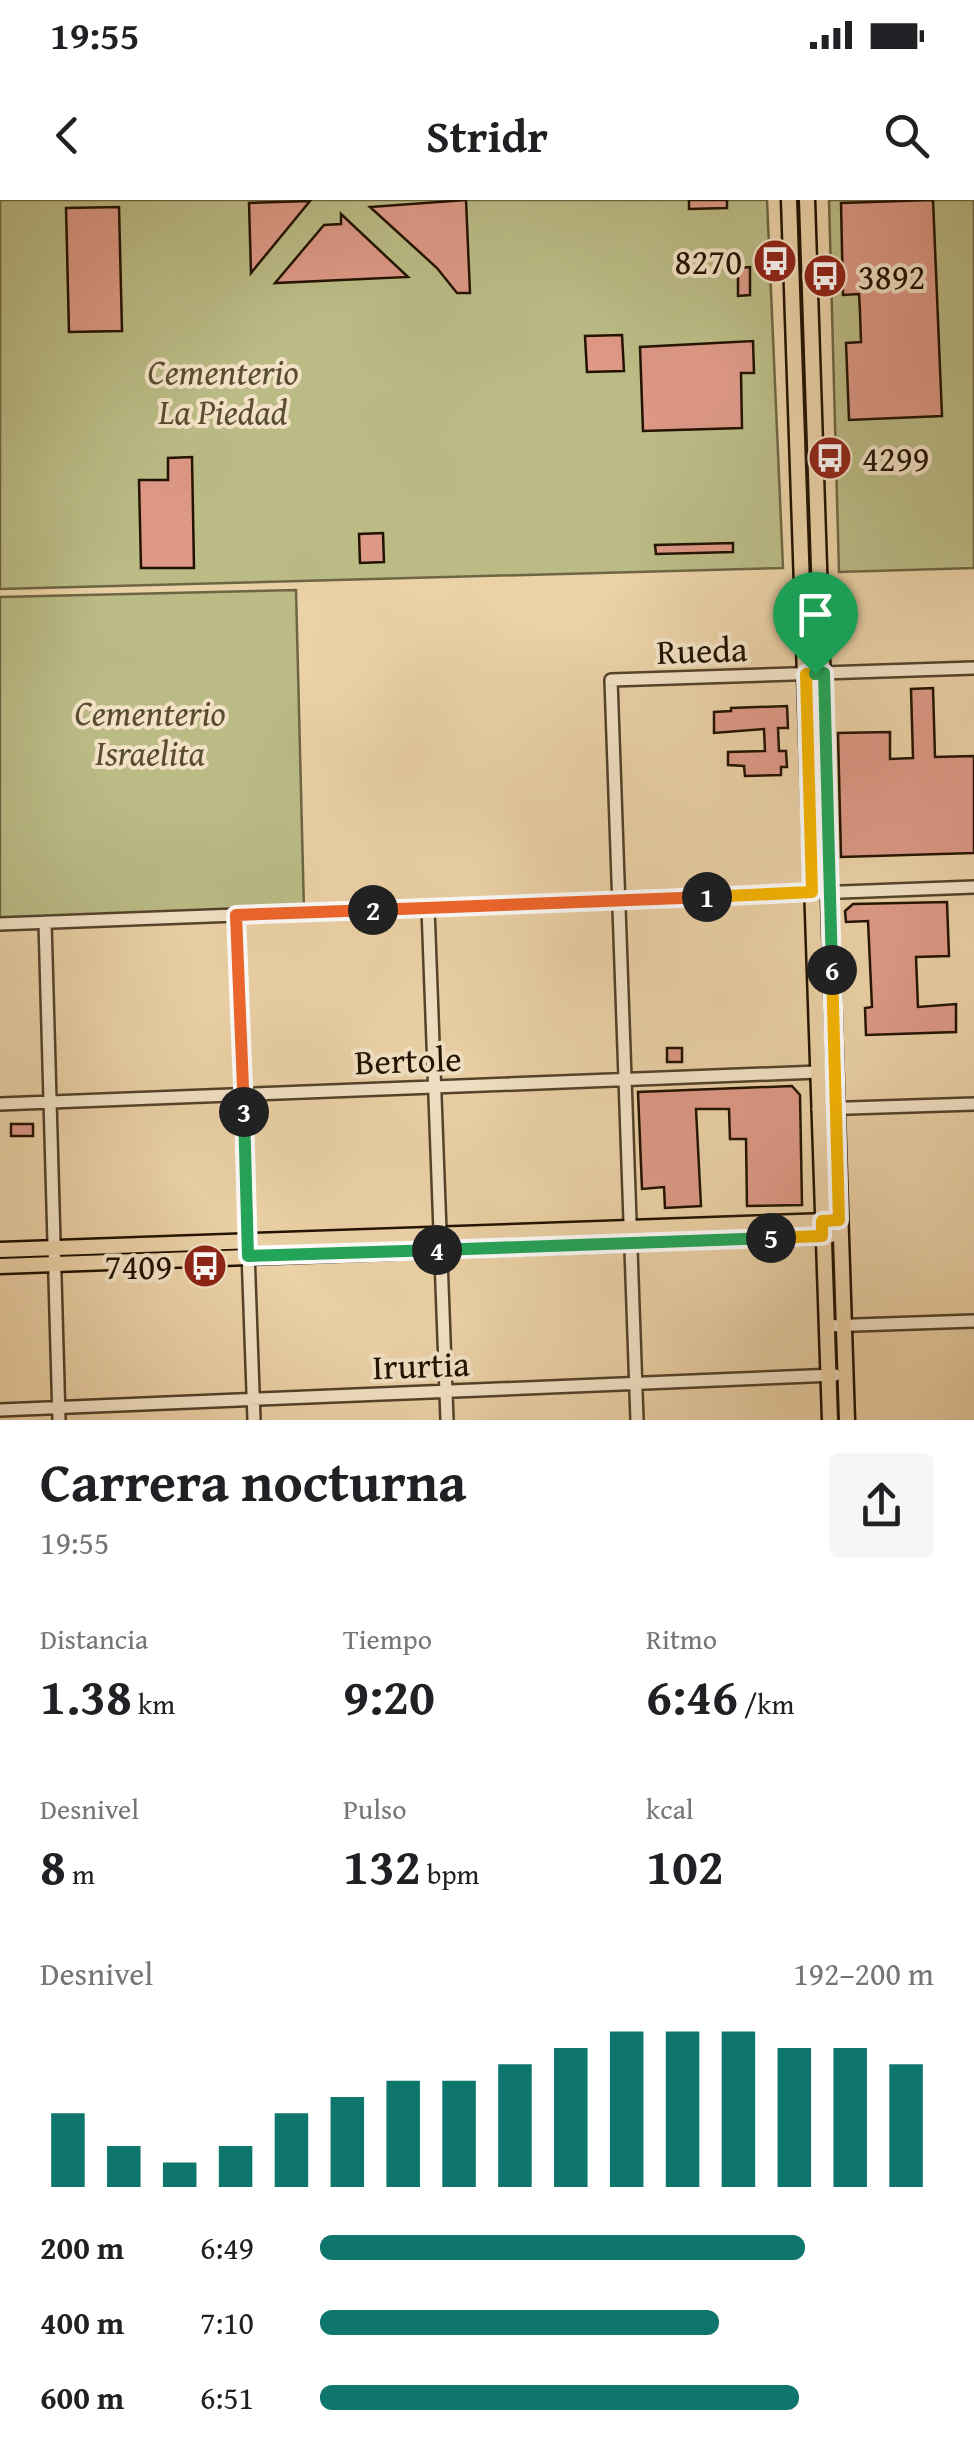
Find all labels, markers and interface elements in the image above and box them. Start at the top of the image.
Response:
text: 19:55 [50,7,140,63]
text: Stridr [426,103,548,168]
icon: back [40,108,95,163]
icon: search [879,108,934,163]
place label: 8270 [675,236,742,287]
bus stop icon: 8270 [752,238,798,284]
place label: 3892 [858,251,925,302]
bus stop icon: 3892 [802,253,848,299]
park label: Cementerio La Piedad [147,346,299,437]
place label: 4299 [862,433,929,484]
bus stop icon: 4299 [807,435,853,481]
pin [773,572,858,675]
icon: arrive [788,587,843,642]
street label: Rueda [656,623,749,677]
park label: Cementerio Israelita [74,687,226,778]
pin: 1 [682,872,732,922]
text: 1 [700,876,714,917]
pin: 2 [348,885,398,935]
text: 2 [366,889,380,930]
pin: 6 [807,945,857,995]
text: 6 [825,949,839,990]
street label: Bertole [354,1033,462,1087]
pin: 3 [219,1087,269,1137]
text: 3 [237,1091,251,1132]
pin: 5 [746,1213,796,1263]
text: 5 [764,1217,778,1258]
pin: 4 [412,1225,462,1275]
text: 4 [430,1229,444,1270]
place label: 7409 [105,1241,172,1292]
bus stop icon: 7409 [182,1243,228,1289]
street label: Irurtia [371,1338,471,1392]
text: Carrera nocturna [40,1441,467,1521]
button: share [829,1453,934,1558]
text: 19:55 [40,1519,109,1566]
text: Distancia [40,1618,148,1659]
text: Tiempo [343,1618,432,1659]
text: Ritmo [646,1618,717,1659]
text: 1.38 [40,1659,132,1732]
text: 9:20 [343,1659,435,1732]
text: 6:46 [646,1659,738,1732]
text: km [132,1683,175,1724]
text: /km [738,1683,794,1724]
text: Desnivel [40,1788,139,1829]
text: Pulso [343,1788,406,1829]
text: kcal [646,1788,694,1829]
text: 8 [40,1829,66,1902]
text: 132 [343,1829,421,1902]
text: 102 [646,1829,724,1902]
text: m [66,1853,95,1894]
text: bpm [421,1853,479,1894]
text: Desnivel [40,1950,153,1997]
text: 192–200 m [793,1950,934,1997]
text: 200 m [40,2224,124,2271]
text: 6:49 [200,2224,254,2271]
text: 400 m [40,2299,124,2346]
text: 7:10 [200,2299,254,2346]
text: 600 m [40,2374,124,2421]
text: 6:51 [200,2374,254,2421]

